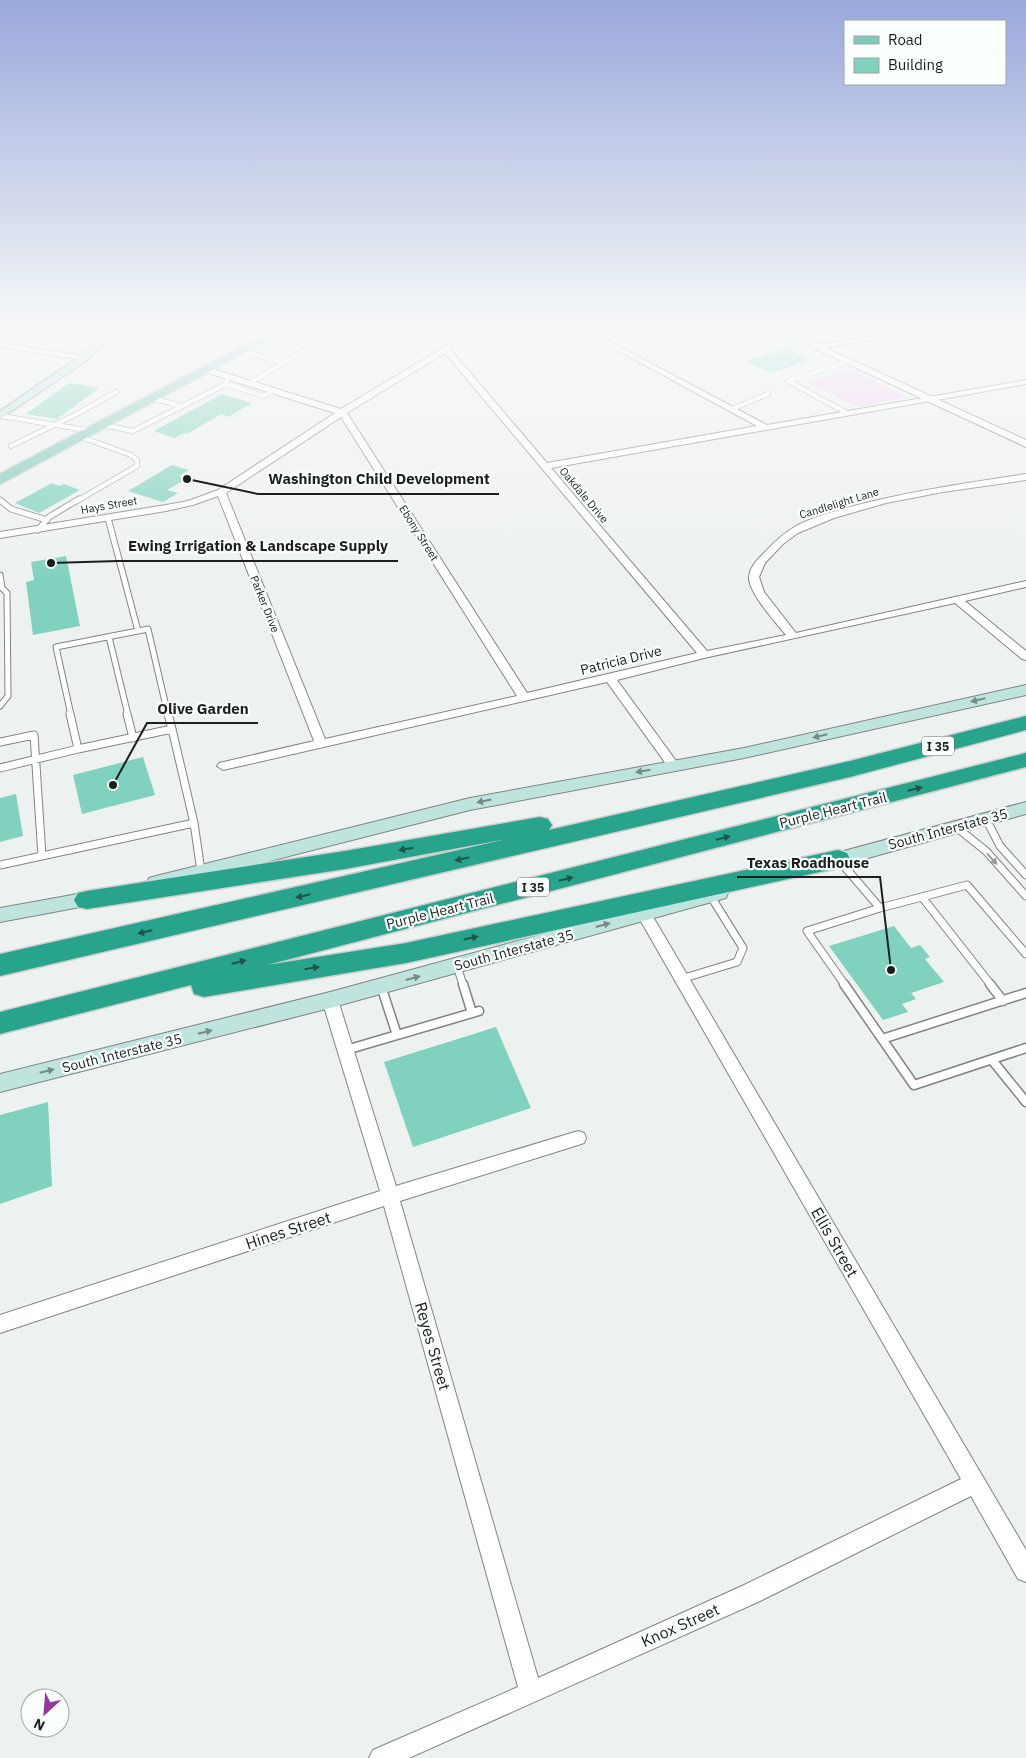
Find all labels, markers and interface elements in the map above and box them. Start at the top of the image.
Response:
legend [844,20,1006,85]
text: Road [888,30,923,49]
text: Building [888,55,943,74]
callout: Washington Child Development [258,464,499,494]
street label: Oakdale Drive [557,464,611,526]
text: Washington Child Development [268,469,490,488]
street label: Candlelight Lane [798,484,880,522]
street label: Hays Street [80,493,138,517]
street label: Ebony Street [396,502,442,564]
callout: Ewing Irrigation & Landscape Supply [118,531,398,561]
text: Ewing Irrigation & Landscape Supply [128,536,388,555]
street label: Parker Drive [247,573,283,635]
street label: Patricia Drive [578,641,664,679]
callout: Olive Garden [147,693,258,723]
one-way arrow [971,696,986,704]
text: Olive Garden [157,699,249,718]
one-way arrow [812,732,827,740]
road number: I 35 [922,736,954,756]
one-way arrow [635,767,651,775]
one-way arrow [907,785,922,793]
street label: Purple Heart Trail [777,788,889,832]
one-way arrow [476,797,491,805]
street label: South Interstate 35 [886,804,1010,854]
one-way arrow [716,834,731,842]
one-way arrow [398,845,414,853]
callout: Texas Roadhouse [737,847,880,877]
one-way arrow [987,852,998,865]
text: Texas Roadhouse [747,853,869,872]
one-way arrow [454,855,469,863]
one-way arrow [558,874,573,882]
road number: I 35 [517,878,549,896]
street label: Purple Heart Trail [384,889,496,933]
one-way arrow [296,892,311,900]
one-way arrow [596,921,611,929]
street label: South Interstate 35 [452,925,576,975]
one-way arrow [137,928,153,936]
one-way arrow [464,934,480,942]
one-way arrow [231,958,246,966]
one-way arrow [304,964,320,972]
one-way arrow [406,973,421,981]
one-way arrow [197,1028,212,1036]
street label: South Interstate 35 [60,1029,184,1077]
one-way arrow [40,1067,55,1075]
street label: Ellis Street [807,1203,863,1281]
street label: Hines Street [243,1207,333,1253]
street label: Reyes Street [411,1300,455,1392]
street label: Knox Street [638,1599,722,1651]
north arrow [20,1688,70,1738]
text: N [31,1714,48,1735]

